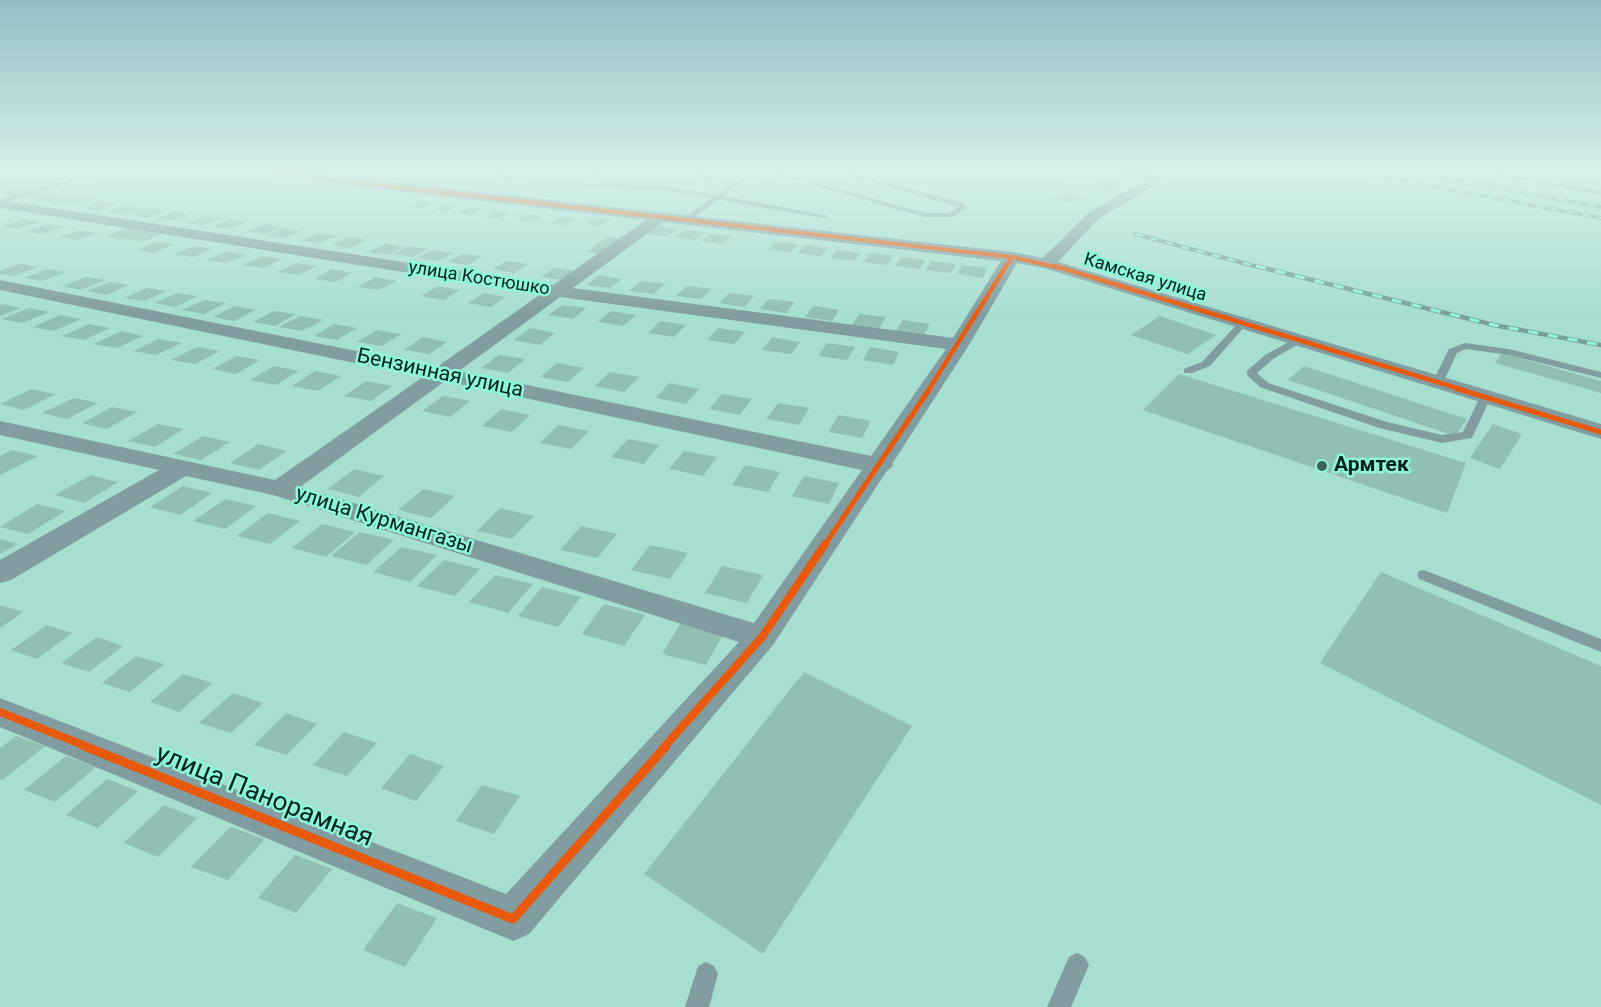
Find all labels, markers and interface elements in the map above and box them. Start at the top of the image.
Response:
street label: Камская улица [1081,249,1209,307]
street label: улица Костюшко [407,257,551,301]
street label: Бензинная улица [355,344,525,404]
place label: Армтек [1334,453,1409,479]
marker: Армтек [1315,459,1329,473]
street label: улица Курмангазы [292,482,476,560]
street label: улица Панорамная [151,739,377,855]

